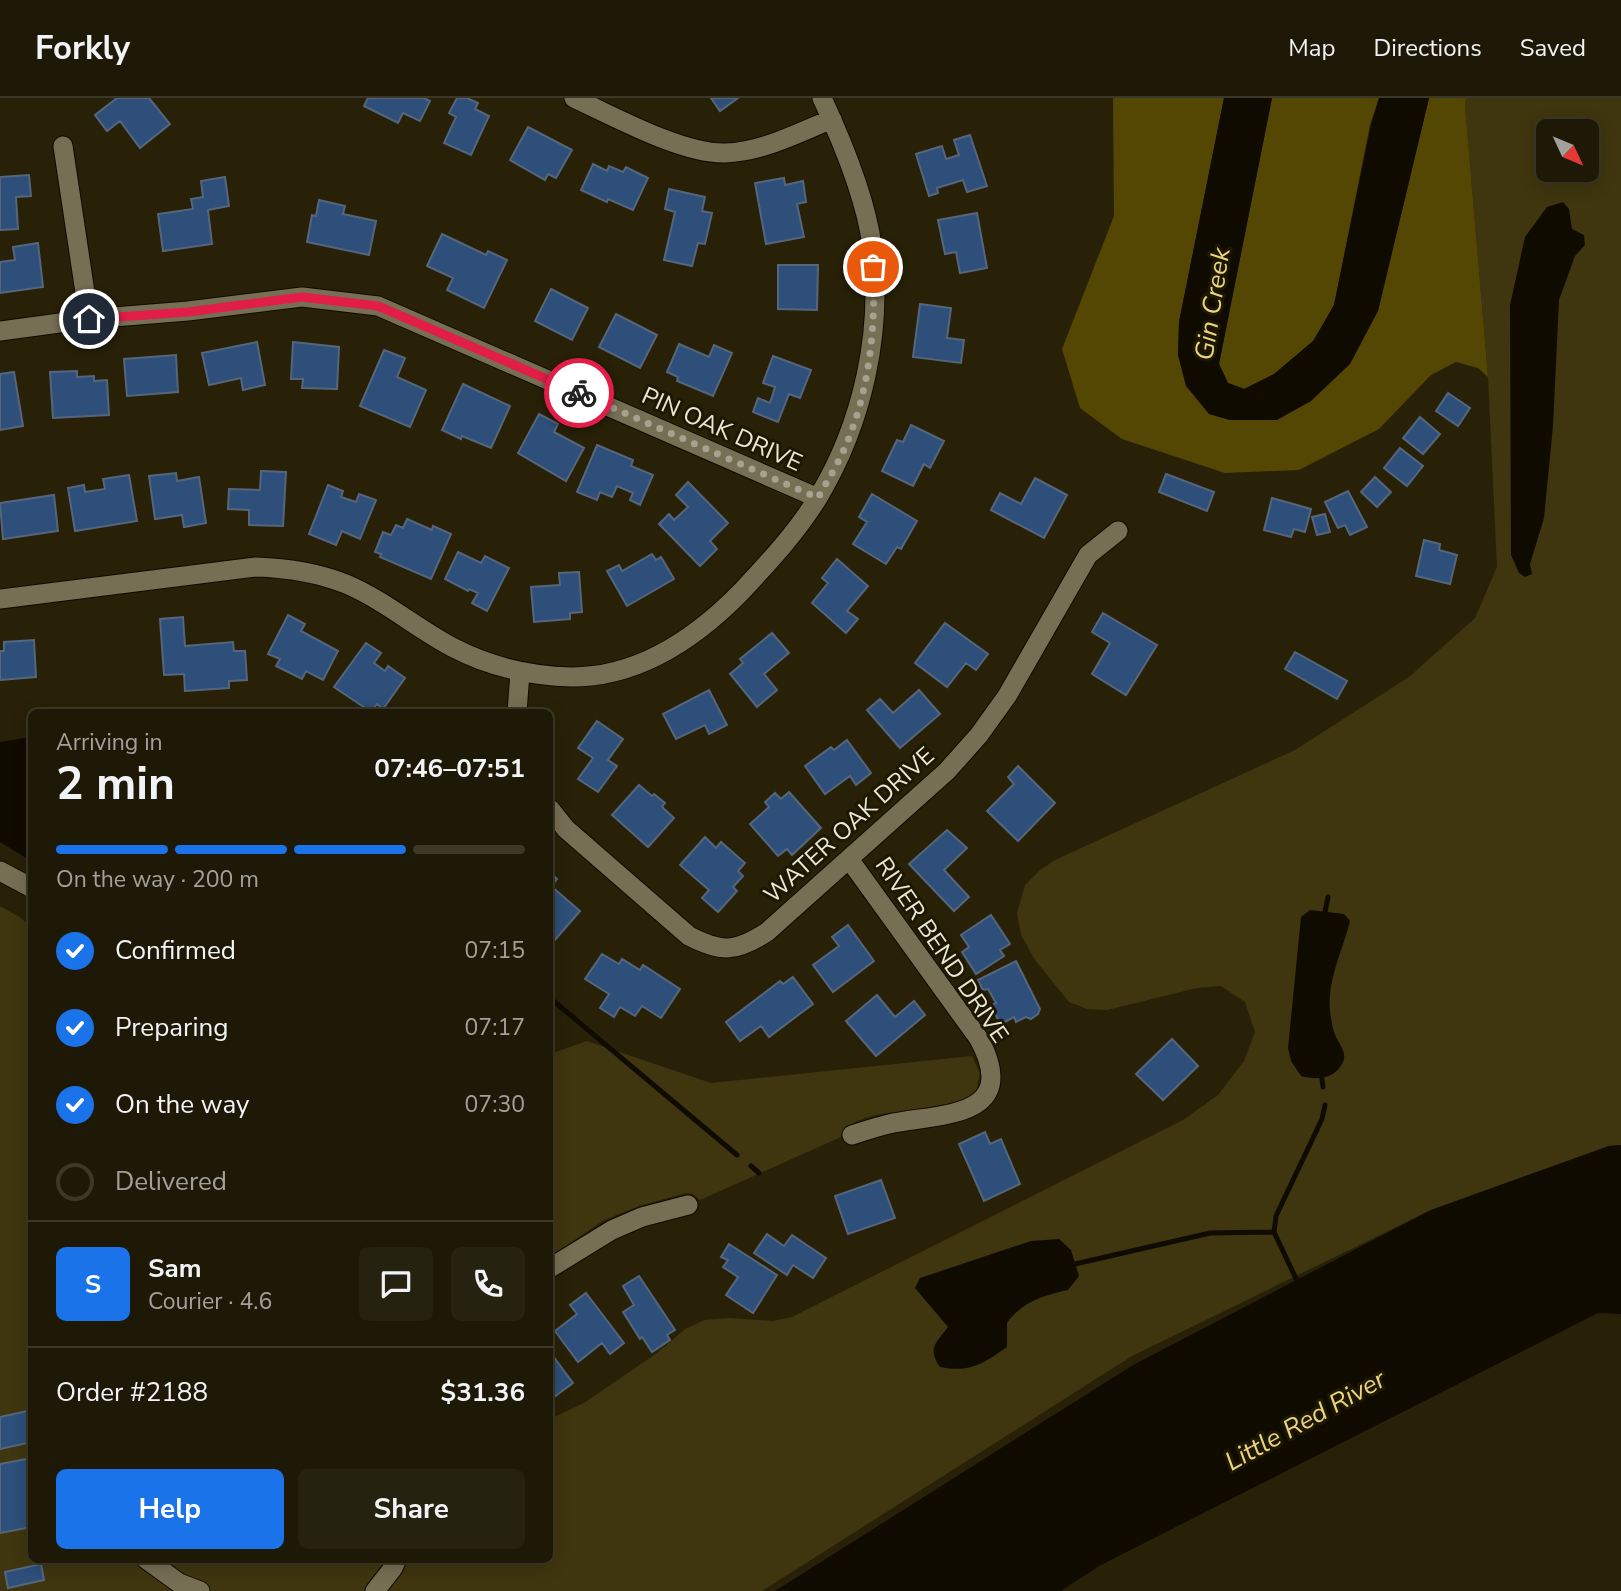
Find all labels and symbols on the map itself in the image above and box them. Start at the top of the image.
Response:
north arrow [1536,119,1600,182]
pin [843,237,903,297]
water label: Gin Creek [1186,244,1239,363]
pin [59,289,119,349]
courier [544,358,614,428]
street label: PIN OAK DRIVE [637,379,807,479]
street label: WATER OAK DRIVE [757,740,941,910]
street label: RIVER BEND DRIVE [868,851,1016,1049]
water label: Little Red River [1219,1361,1392,1479]

